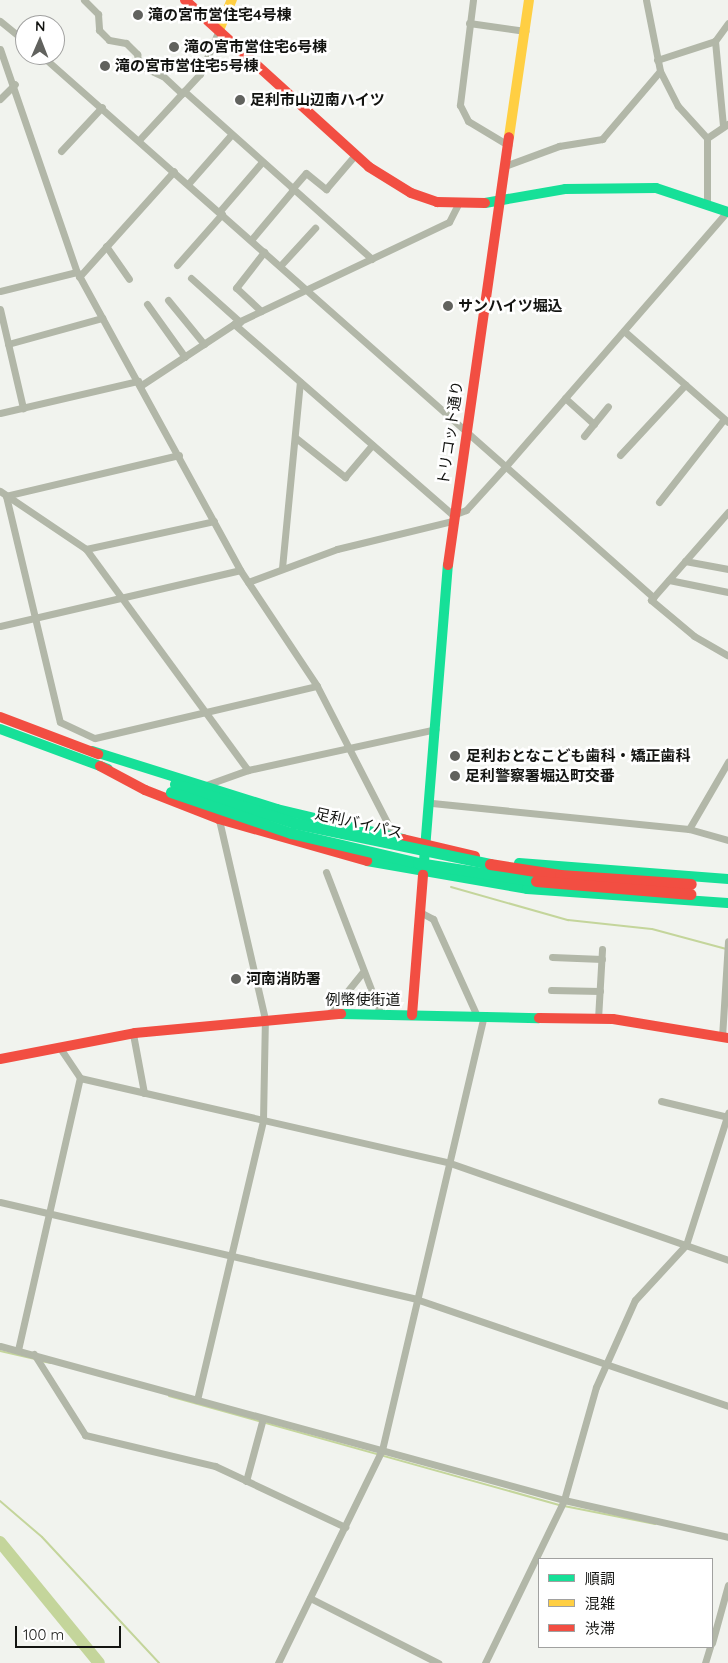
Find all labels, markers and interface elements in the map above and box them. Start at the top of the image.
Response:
place label: 滝の宮市営住宅4号棟 [148,6,292,24]
marker: 滝の宮市営住宅4号棟 [132,9,144,21]
north arrow [15,15,65,65]
text: N [35,17,46,35]
place label: 滝の宮市営住宅6号棟 [184,38,327,56]
marker: 滝の宮市営住宅6号棟 [168,41,180,53]
place label: 滝の宮市営住宅5号棟 [115,57,259,75]
marker: 滝の宮市営住宅5号棟 [99,60,111,72]
place label: 足利市山辺南ハイツ [250,91,385,109]
marker: 足利市山辺南ハイツ [234,94,246,106]
place label: サンハイツ堀込 [458,297,563,315]
marker: サンハイツ堀込 [442,300,454,312]
street label: トリコット通り [434,380,466,486]
place label: 足利おとなこども歯科・矯正歯科 [466,747,691,765]
marker: 足利おとなこども歯科・矯正歯科 [448,749,462,763]
place label: 足利警察署堀込町交番 [465,767,615,785]
marker: 足利警察署堀込町交番 [449,770,461,782]
street label: 足利バイパス [313,804,405,842]
place label: 河南消防署 [246,970,321,988]
marker: 河南消防署 [230,973,242,985]
street label: 例幣使街道 [326,991,400,1009]
legend [538,1558,713,1648]
text: 順調 [585,1569,615,1588]
text: 混雑 [585,1594,615,1613]
scale bar [18,1616,124,1648]
text: 渋滞 [585,1619,615,1638]
text: 100 m [23,1625,64,1644]

